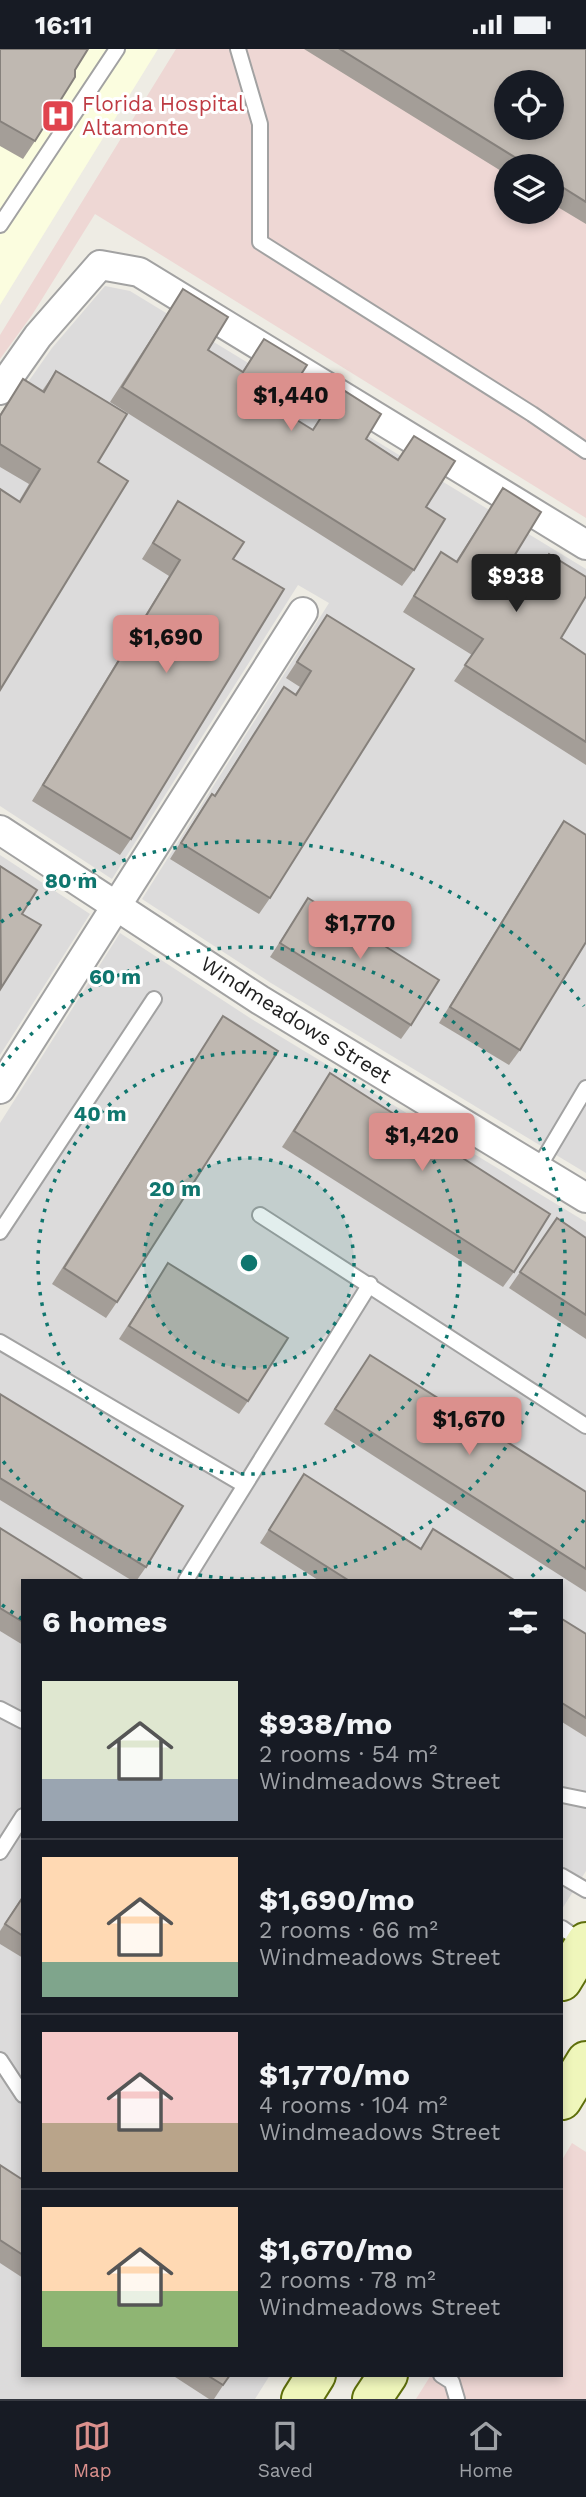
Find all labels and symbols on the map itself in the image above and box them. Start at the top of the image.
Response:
place label: Florida Hospital Altamonte [82,91,245,140]
hospital icon: Florida Hospital Altamonte [39,97,77,135]
pin: $1,440 [234,373,348,433]
pin: $938 [475,554,557,614]
pin: $1,690 [109,615,223,675]
text: 80 m [45,868,97,893]
pin: $1,770 [303,901,417,961]
street label: Windmeadows Street [196,951,396,1089]
text: 60 m [89,964,141,989]
text: 40 m [74,1101,126,1126]
pin: $1,420 [365,1113,479,1173]
text: 20 m [149,1176,201,1201]
centre of rings [237,1251,261,1275]
pin: $1,670 [412,1397,526,1457]

